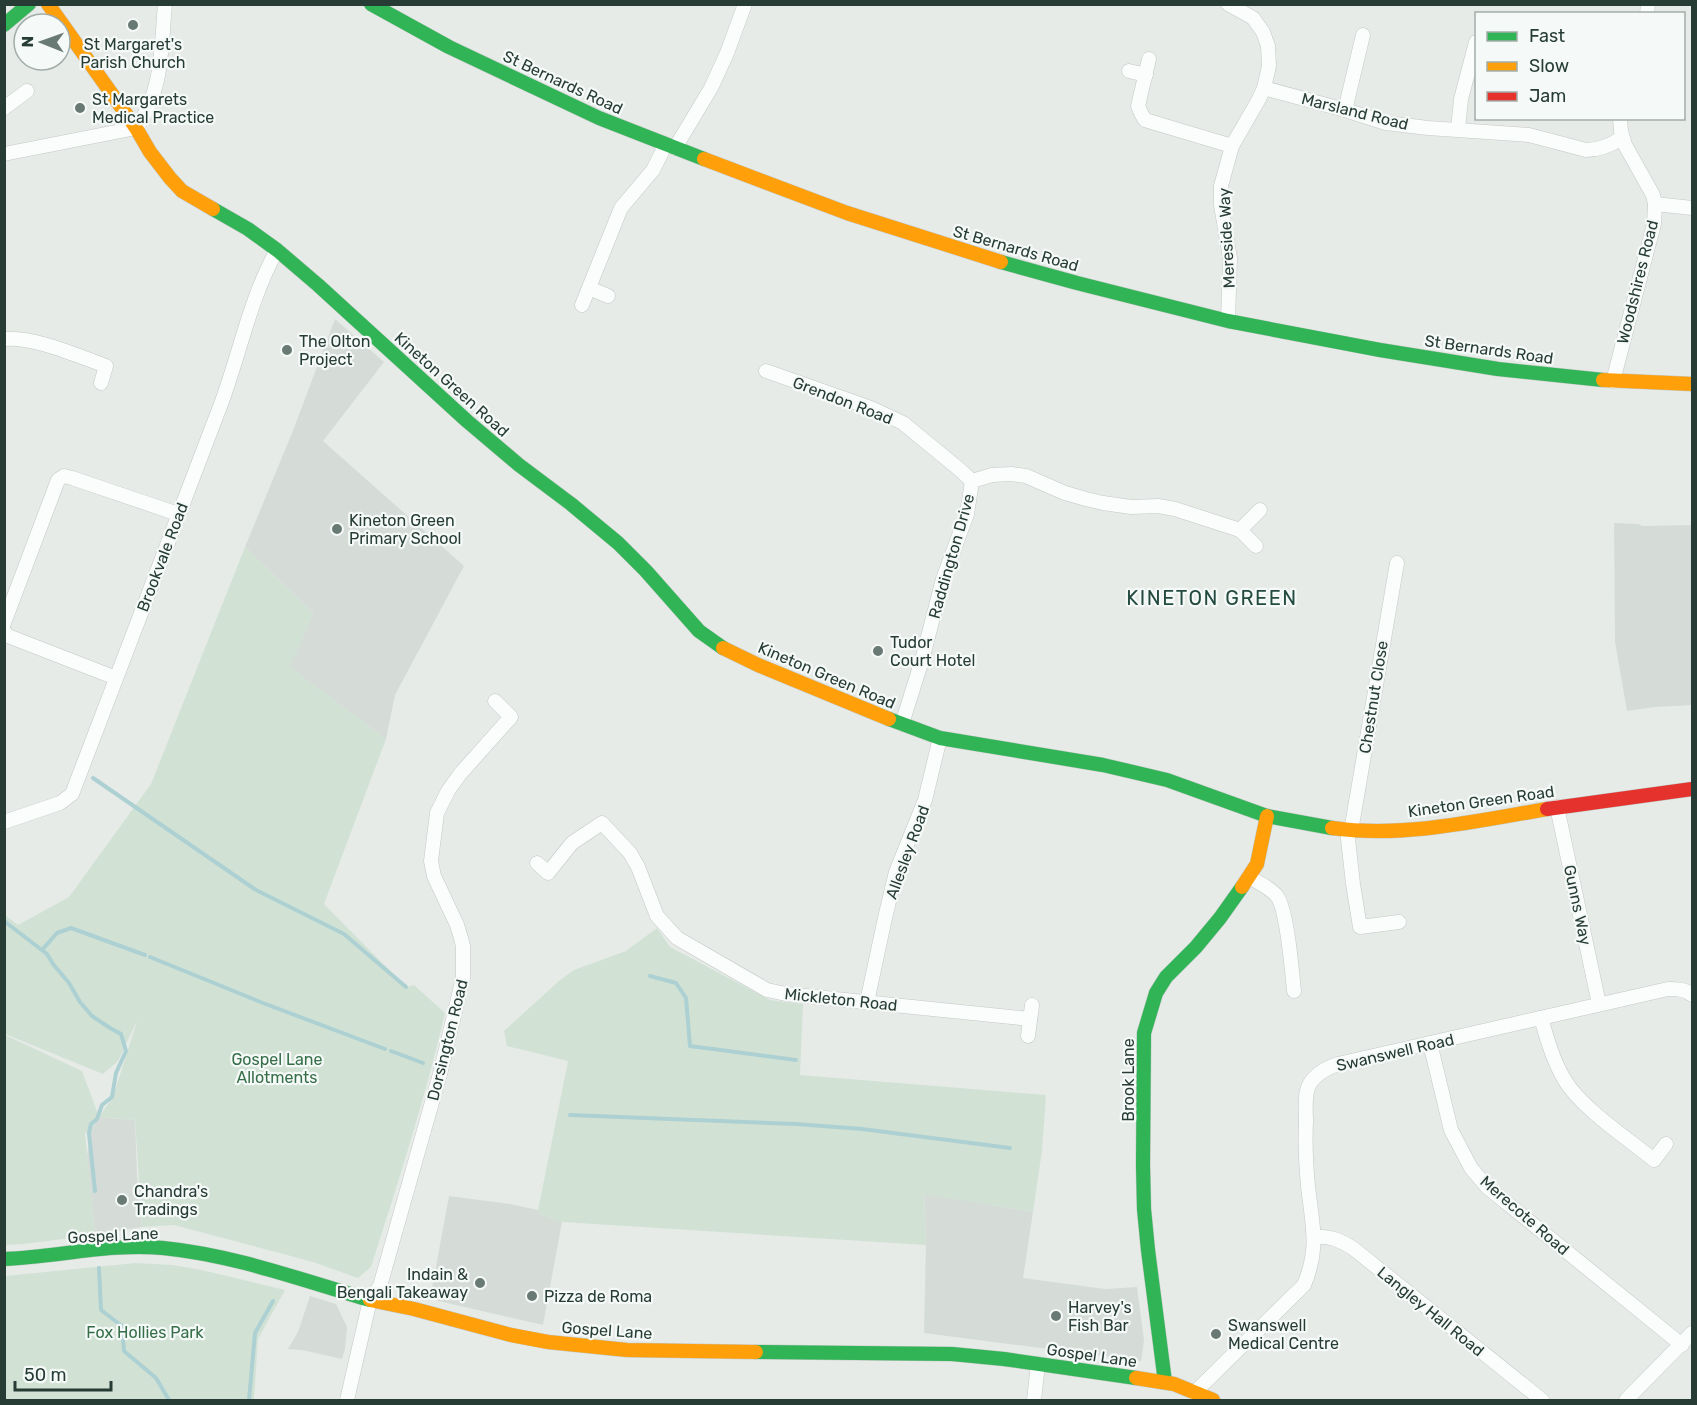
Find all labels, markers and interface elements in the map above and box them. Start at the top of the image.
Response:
north arrow [12,12,72,72]
legend [1475,12,1685,120]
marker: St Margaret's Parish Church [126,18,140,32]
text: Fast [1529,25,1565,47]
place label: St Margaret's Parish Church [80,35,186,72]
text: N [18,36,37,48]
street label: St Bernards Road [500,46,626,118]
text: Slow [1529,55,1569,77]
text: Jam [1529,85,1566,107]
street label: Marsland Road [1299,89,1410,134]
place label: St Margarets Medical Practice [92,90,214,127]
marker: St Margarets Medical Practice [73,101,87,115]
street label: Mereside Way [1214,187,1239,289]
street label: Woodshires Road [1613,218,1662,346]
street label: St Bernards Road [951,221,1081,276]
street label: Kineton Green Road [391,328,513,441]
street label: St Bernards Road [1423,331,1555,368]
place label: The Olton Project [299,332,370,369]
marker: The Olton Project [280,343,294,357]
street label: Grendon Road [790,373,896,428]
street label: Raddington Drive [925,491,978,621]
street label: Brookvale Road [133,500,192,614]
place label: Kineton Green Primary School [349,511,461,548]
marker: Kineton Green Primary School [330,522,344,536]
district label: KINETON GREEN [1126,586,1298,610]
place label: Tudor Court Hotel [890,633,975,670]
street label: Kineton Green Road [755,638,898,713]
street label: Chestnut Close [1355,639,1392,755]
marker: Tudor Court Hotel [871,644,885,658]
street label: Kineton Green Road [1407,782,1555,821]
street label: Allesley Road [882,803,933,902]
street label: Gunns Way [1560,863,1595,947]
street label: Dorsington Road [423,977,472,1103]
street label: Mickleton Road [784,984,898,1015]
street label: Swanswell Road [1334,1030,1456,1075]
street label: Brook Lane [1119,1038,1138,1122]
park label: Gospel Lane Allotments [231,1050,323,1087]
street label: Merecote Road [1476,1172,1573,1259]
place label: Chandra's Tradings [134,1182,208,1219]
marker: Chandra's Tradings [115,1193,129,1207]
street label: Gospel Lane [67,1224,159,1247]
street label: Langley Hall Road [1373,1263,1488,1360]
place label: Indain & Bengali Takeaway [337,1265,468,1302]
marker: Indain & Bengali Takeaway [473,1276,487,1290]
place label: Pizza de Roma [544,1287,652,1306]
marker: Pizza de Roma [525,1289,539,1303]
place label: Harvey's Fish Bar [1068,1298,1132,1335]
marker: Harvey's Fish Bar [1049,1309,1063,1323]
place label: Swanswell Medical Centre [1228,1316,1339,1353]
street label: Gospel Lane [561,1318,653,1343]
park label: Fox Hollies Park [86,1323,204,1342]
marker: Swanswell Medical Centre [1209,1327,1223,1341]
street label: Gospel Lane [1046,1340,1138,1371]
scale bar [15,1354,111,1392]
text: 50 m [24,1364,67,1386]

